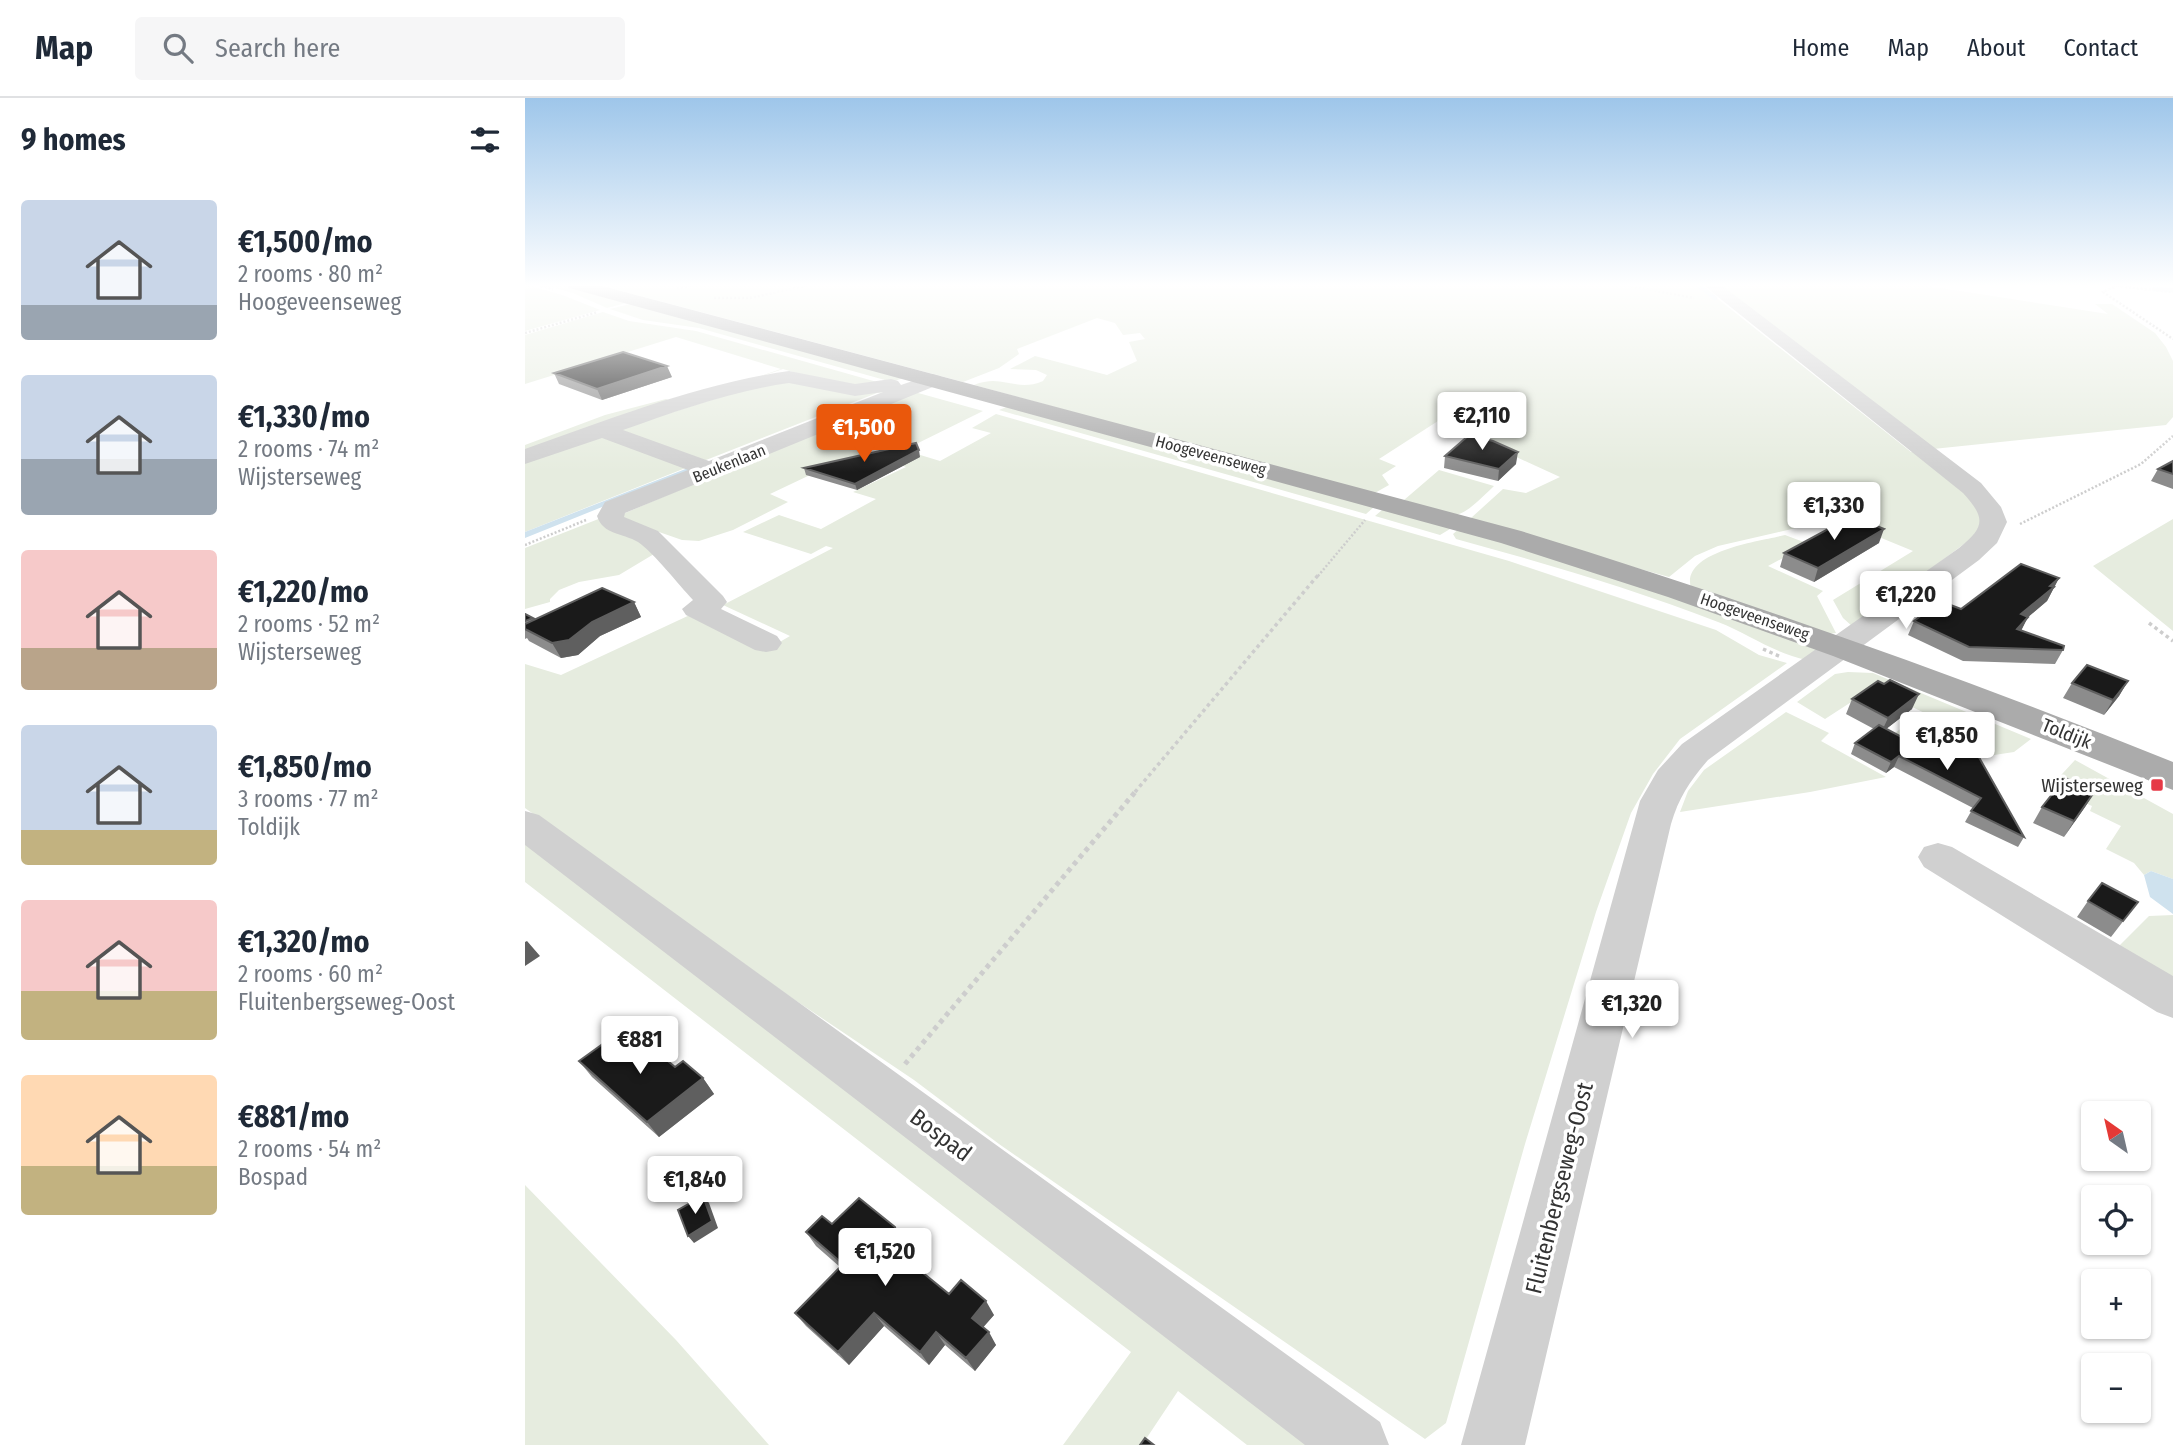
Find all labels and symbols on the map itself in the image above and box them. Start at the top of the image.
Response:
pin: €2,110 [1425,392,1539,452]
pin: €1,500 [807,404,921,464]
street label: Hoogeveenseweg [1154,432,1269,479]
street label: Beukenlaan [690,440,768,487]
pin: €1,330 [1777,482,1891,542]
pin: €1,220 [1849,572,1963,631]
street label: Hoogeveenseweg [1698,589,1812,644]
pin: €1,850 [1890,712,2004,772]
street label: Toldijk [2039,713,2095,754]
place label: Wijsterseweg [2041,774,2143,797]
marker: Wijsterseweg [2149,777,2165,793]
pin: €1,320 [1575,981,1689,1040]
pin: €881 [599,1016,681,1076]
street label: Fluitenbergseweg-Oost [1519,1079,1599,1297]
north arrow [2081,1101,2151,1171]
street label: Bospad [905,1103,977,1167]
pin: €1,840 [638,1156,752,1216]
pin: €1,520 [828,1228,942,1288]

